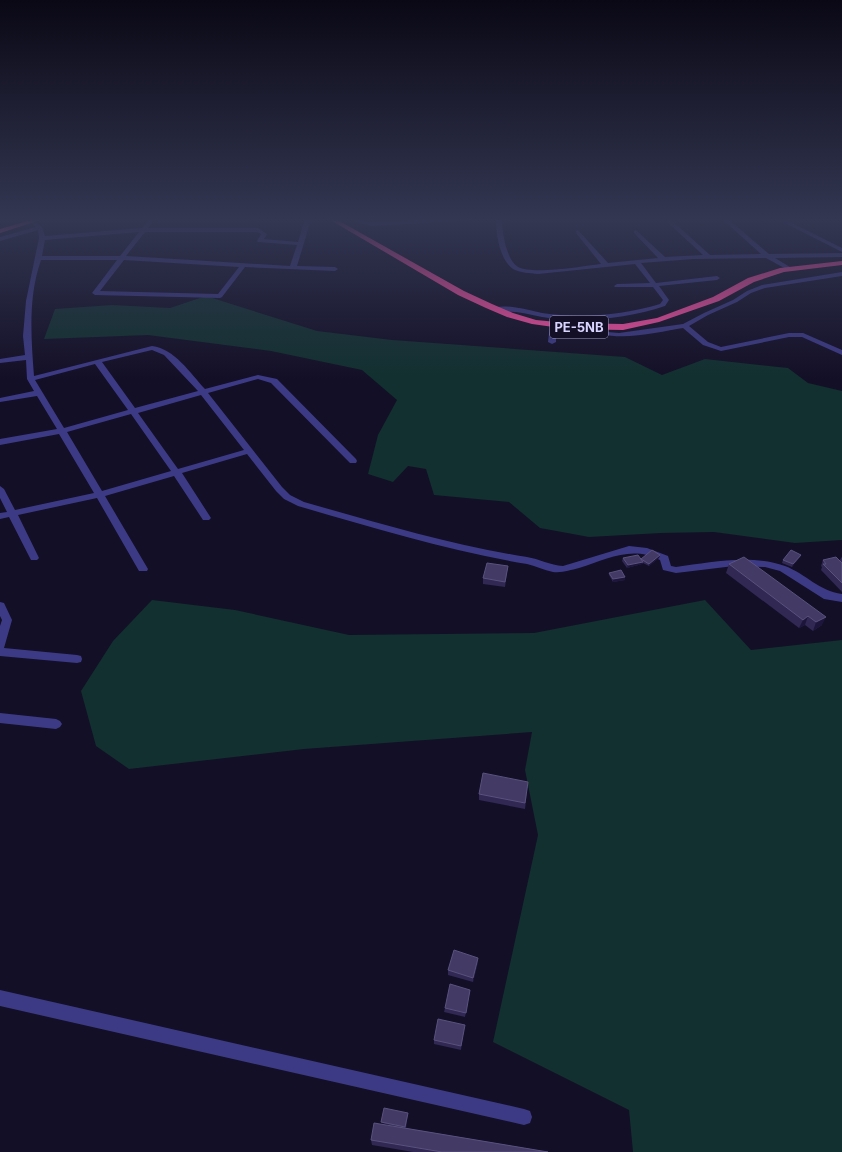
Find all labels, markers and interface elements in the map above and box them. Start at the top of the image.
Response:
road number: PE-5NB [550,316,608,338]

